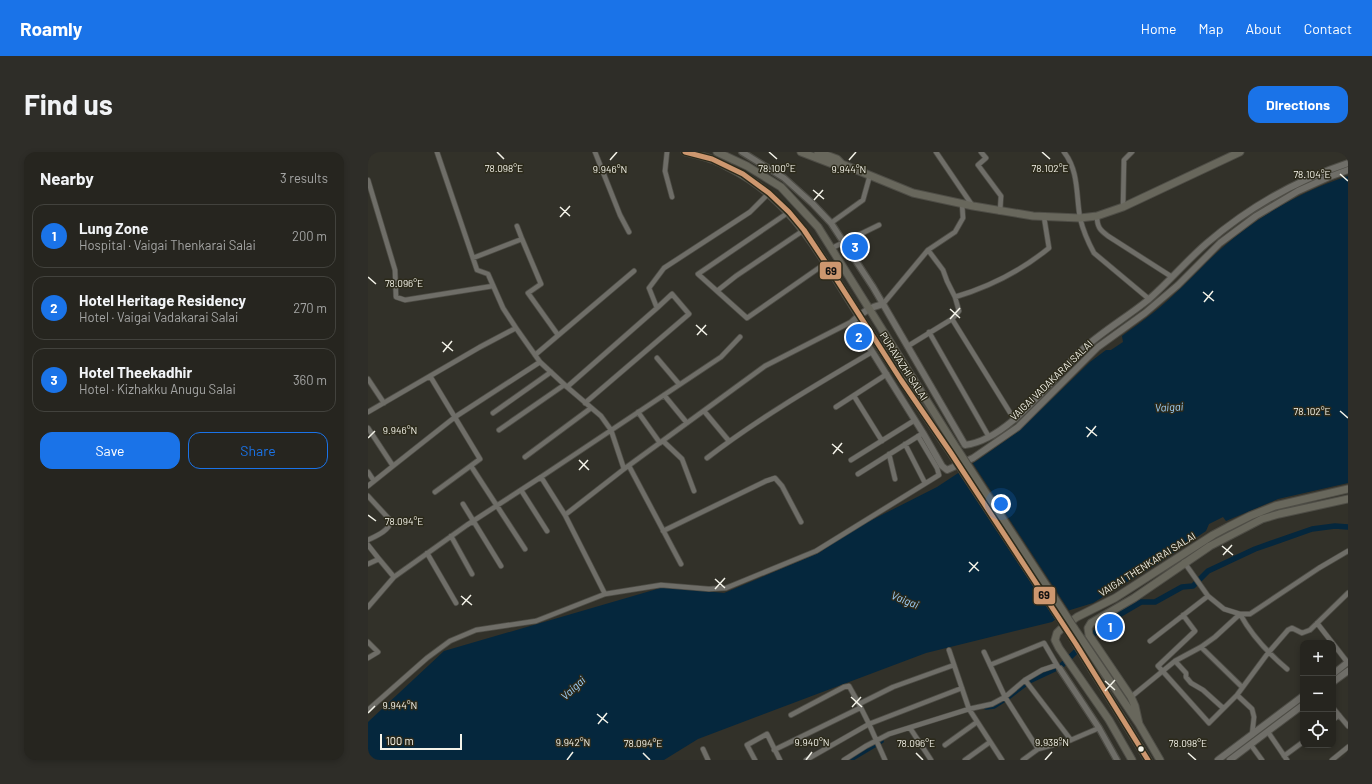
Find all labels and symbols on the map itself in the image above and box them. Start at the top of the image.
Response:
text: 78.098°E [485,162,523,174]
text: 78.100°E [758,162,796,174]
text: 78.102°E [1031,162,1069,174]
text: 9.946°N [593,163,627,175]
text: 9.944°N [832,163,866,175]
text: 78.104°E [1293,168,1331,180]
pin: 3 [842,232,868,262]
line badge: 69 [819,261,842,280]
text: 69 [825,264,837,277]
text: 78.096°E [385,277,423,289]
pin: 2 [846,322,872,352]
street label: PURAVAZHI SALAI [877,330,931,402]
street label: VAIGAI VADAKARAI SALAI [1007,338,1095,422]
water label: Vaigai [1154,399,1184,414]
text: 78.102°E [1293,405,1331,417]
text: 9.946°N [383,424,417,436]
your location [991,494,1011,514]
text: 78.094°E [385,515,423,527]
street label: VAIGAI THENKARAI SALAI [1096,529,1198,599]
line badge: 69 [1033,586,1056,605]
water label: Vaigai [889,588,921,611]
text: 69 [1038,588,1050,601]
pin: 1 [1097,612,1123,642]
water label: Vaigai [558,673,588,702]
text: 9.944°N [383,699,417,711]
scale bar [380,732,462,751]
text: 9.942°N [556,736,590,748]
text: 9.940°N [795,736,829,748]
text: 9.938°N [1035,736,1069,748]
text: 78.094°E [624,737,662,749]
text: 78.096°E [897,737,935,749]
text: 78.098°E [1169,737,1207,749]
unlabelled marker [1136,744,1146,754]

